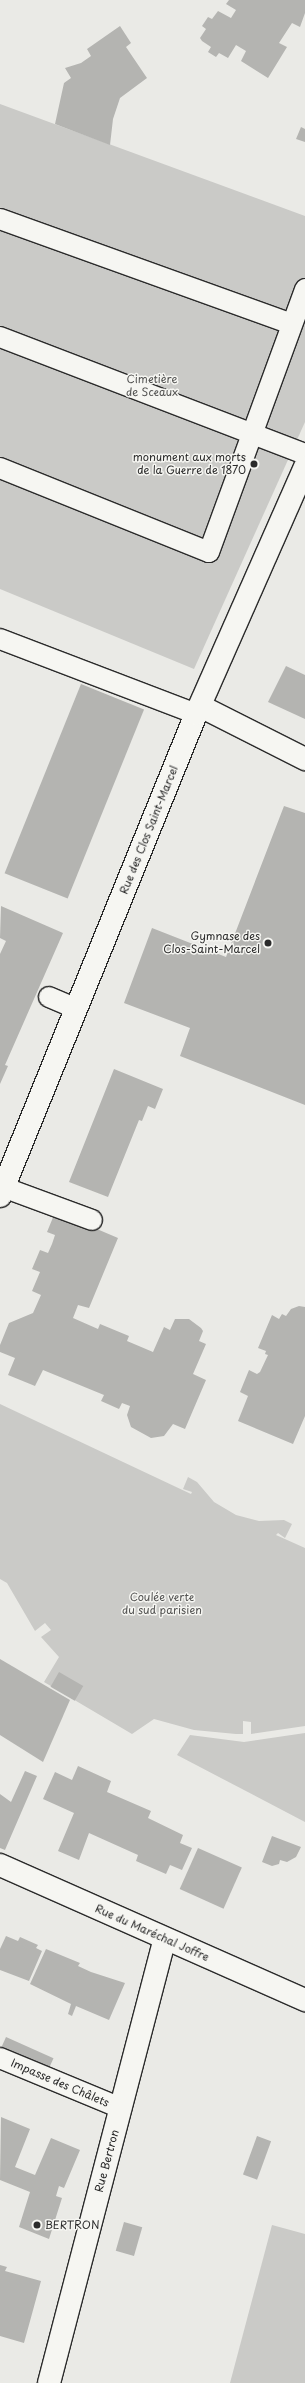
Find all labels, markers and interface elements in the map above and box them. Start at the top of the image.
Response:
park label: Cimetière de Sceaux [126,373,178,399]
place label: monument aux morts de la Guerre de 1870 [133,451,246,477]
marker: monument aux morts de la Guerre de 1870 [249,459,259,469]
street label: Rue des Clos Saint-Marcel [117,763,181,897]
place label: Gymnase des Clos-Saint-Marcel [163,930,260,956]
marker: Gymnase des Clos-Saint-Marcel [263,938,273,948]
park label: Coulée verte du sud parisien [122,1591,202,1617]
street label: Rue du Maréchal Joffre [92,1902,212,1964]
street label: Impasse des Châlets [8,2056,112,2110]
street label: Rue Bertron [92,2128,122,2194]
place label: BERTRON [45,2218,100,2232]
marker: BERTRON [32,2220,42,2230]

